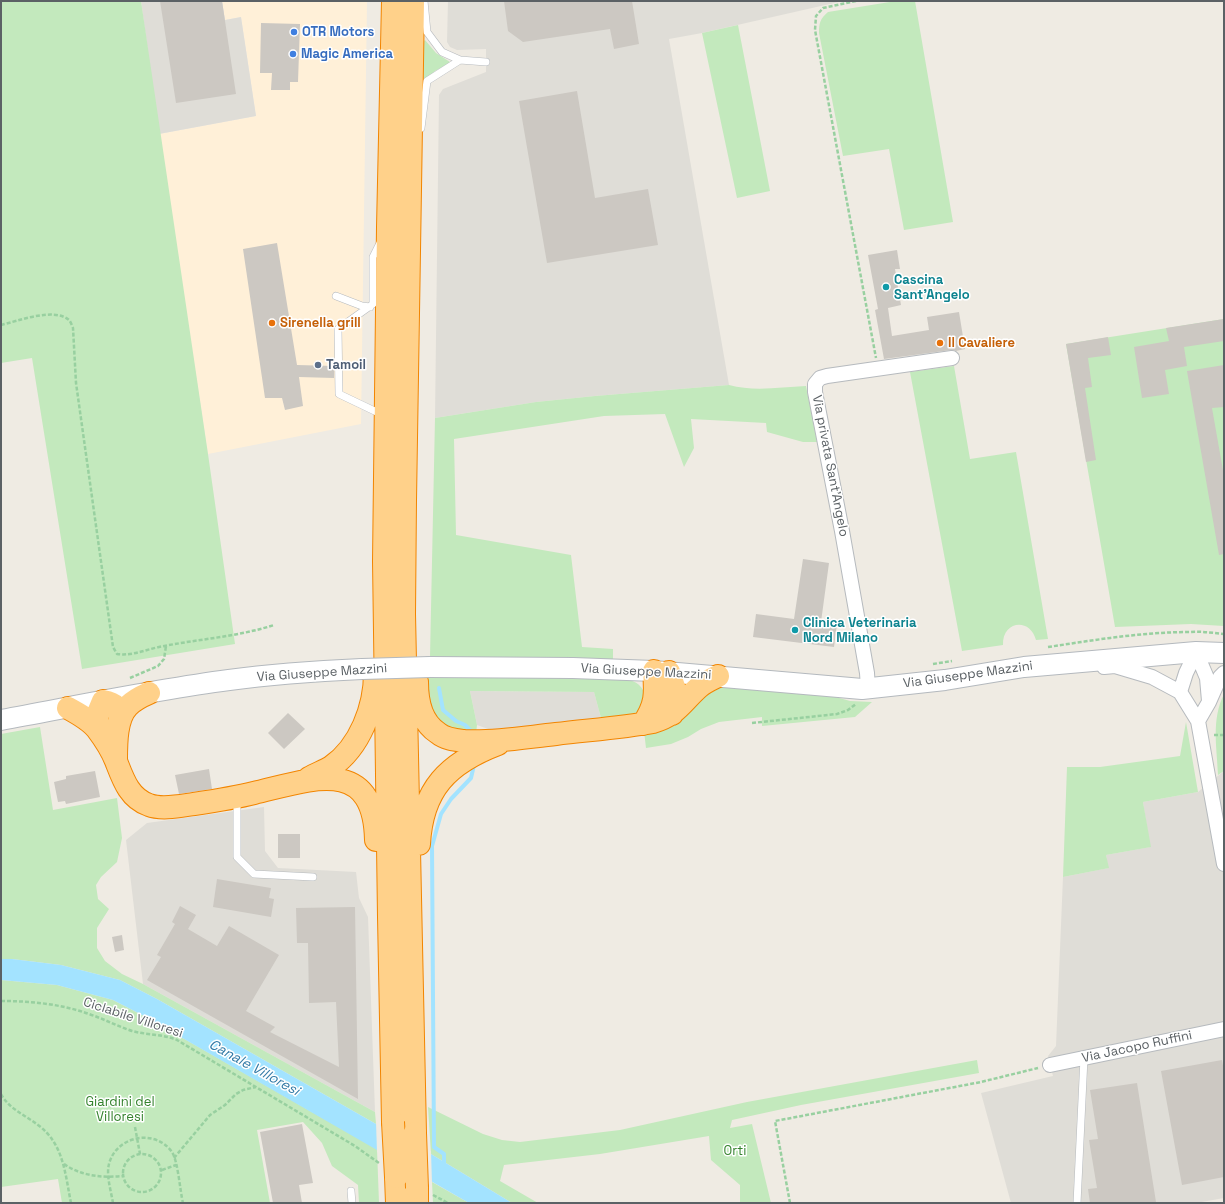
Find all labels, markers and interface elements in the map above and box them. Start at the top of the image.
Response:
place label: OTR Motors [302,24,374,40]
marker: OTR Motors [289,27,299,37]
place label: Magic America [301,46,393,62]
marker: Magic America [288,49,298,59]
place label: Cascina Sant'Angelo [894,272,970,303]
marker: Cascina Sant'Angelo [881,282,891,292]
place label: Sirenella grill [280,315,361,331]
marker: Sirenella grill [267,318,277,328]
place label: Il Cavaliere [948,335,1015,351]
marker: Il Cavaliere [935,338,945,348]
place label: Tamoil [326,357,366,373]
marker: Tamoil [313,360,323,370]
street label: Via privata Sant'Angelo [809,394,851,538]
place label: Clinica Veterinaria Nord Milano [803,615,917,646]
marker: Clinica Veterinaria Nord Milano [790,625,800,635]
street label: Via Giuseppe Mazzini [902,658,1034,692]
street label: Via Giuseppe Mazzini [256,661,388,685]
street label: Via Giuseppe Mazzini [580,661,712,683]
street label: Ciclabile Villoresi [81,995,185,1041]
street label: Via Jacopo Ruffini [1080,1028,1194,1066]
water label: Canale Villoresi [206,1036,302,1100]
park label: Giardini del Villoresi [85,1094,155,1125]
park label: Orti [724,1143,746,1159]

